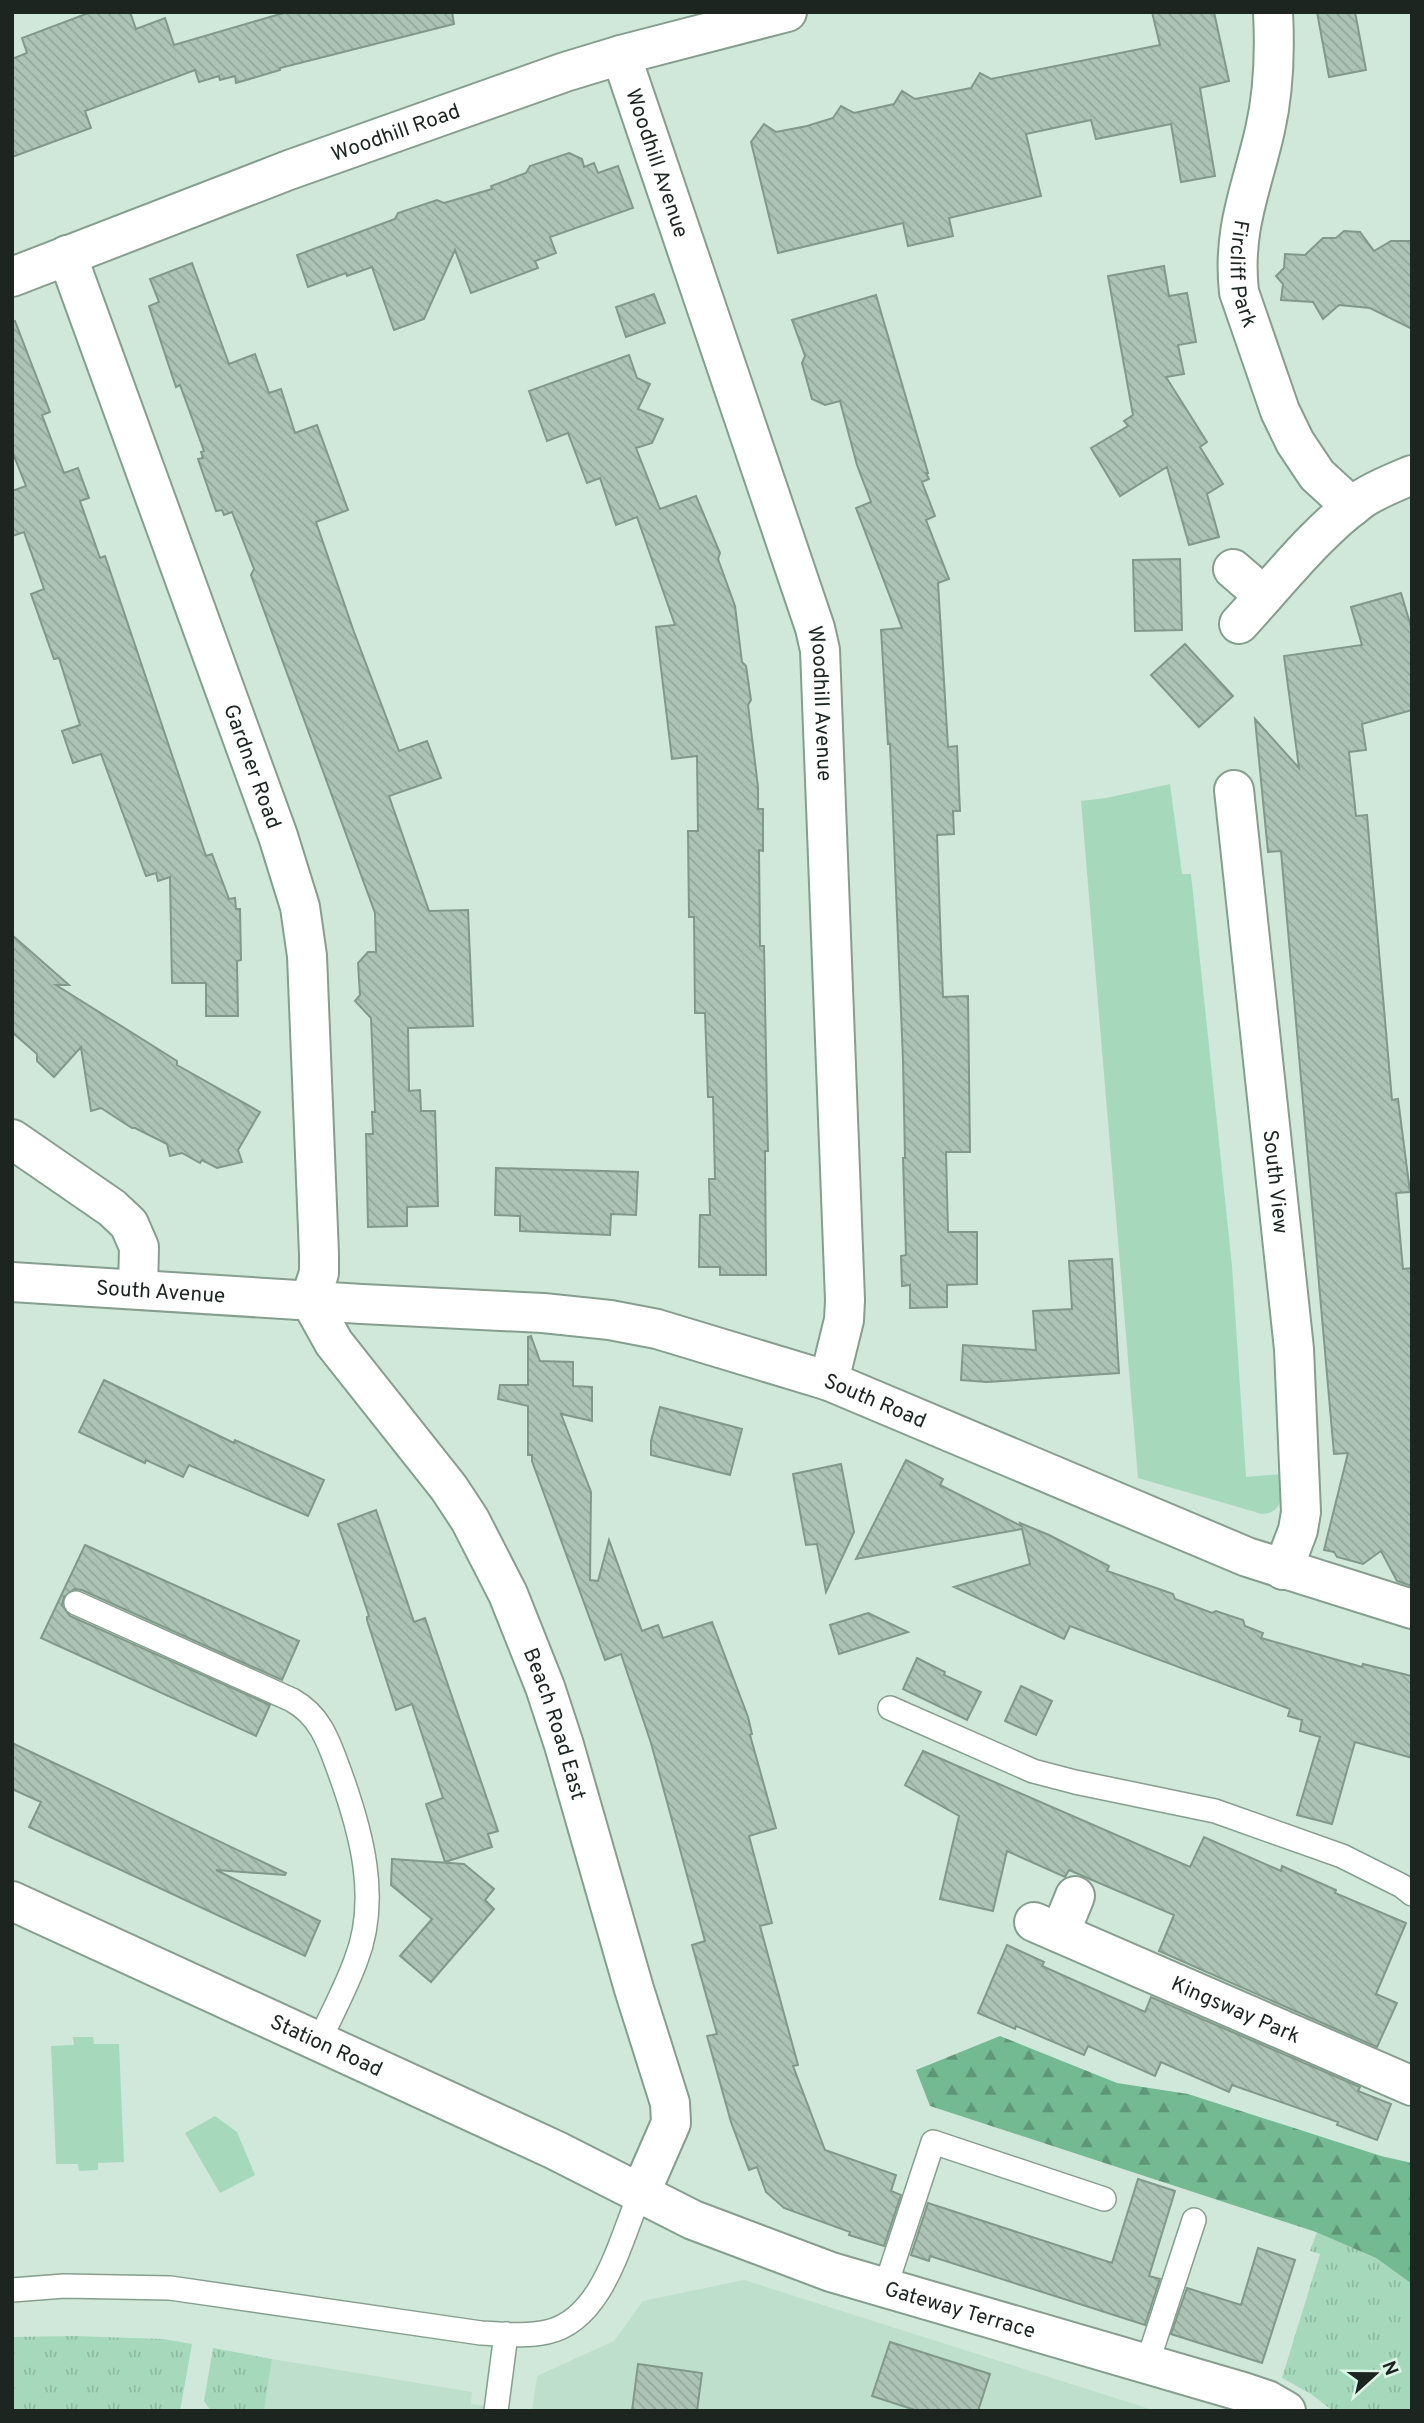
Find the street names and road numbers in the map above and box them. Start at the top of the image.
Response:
street label: Woodhill Avenue [618,85,694,242]
street label: Woodhill Road [328,98,464,169]
street label: Fircliff Park [1222,218,1262,331]
street label: Woodhill Avenue [800,624,837,782]
street label: Gardner Road [216,701,286,833]
street label: South View [1256,1129,1294,1235]
street label: South Avenue [95,1275,226,1310]
street label: South Road [819,1368,930,1435]
street label: Beach Road East [516,1644,591,1803]
street label: Kingsway Park [1167,1971,1304,2051]
street label: Station Road [265,2009,386,2084]
street label: Gateway Terrace [881,2276,1038,2346]

